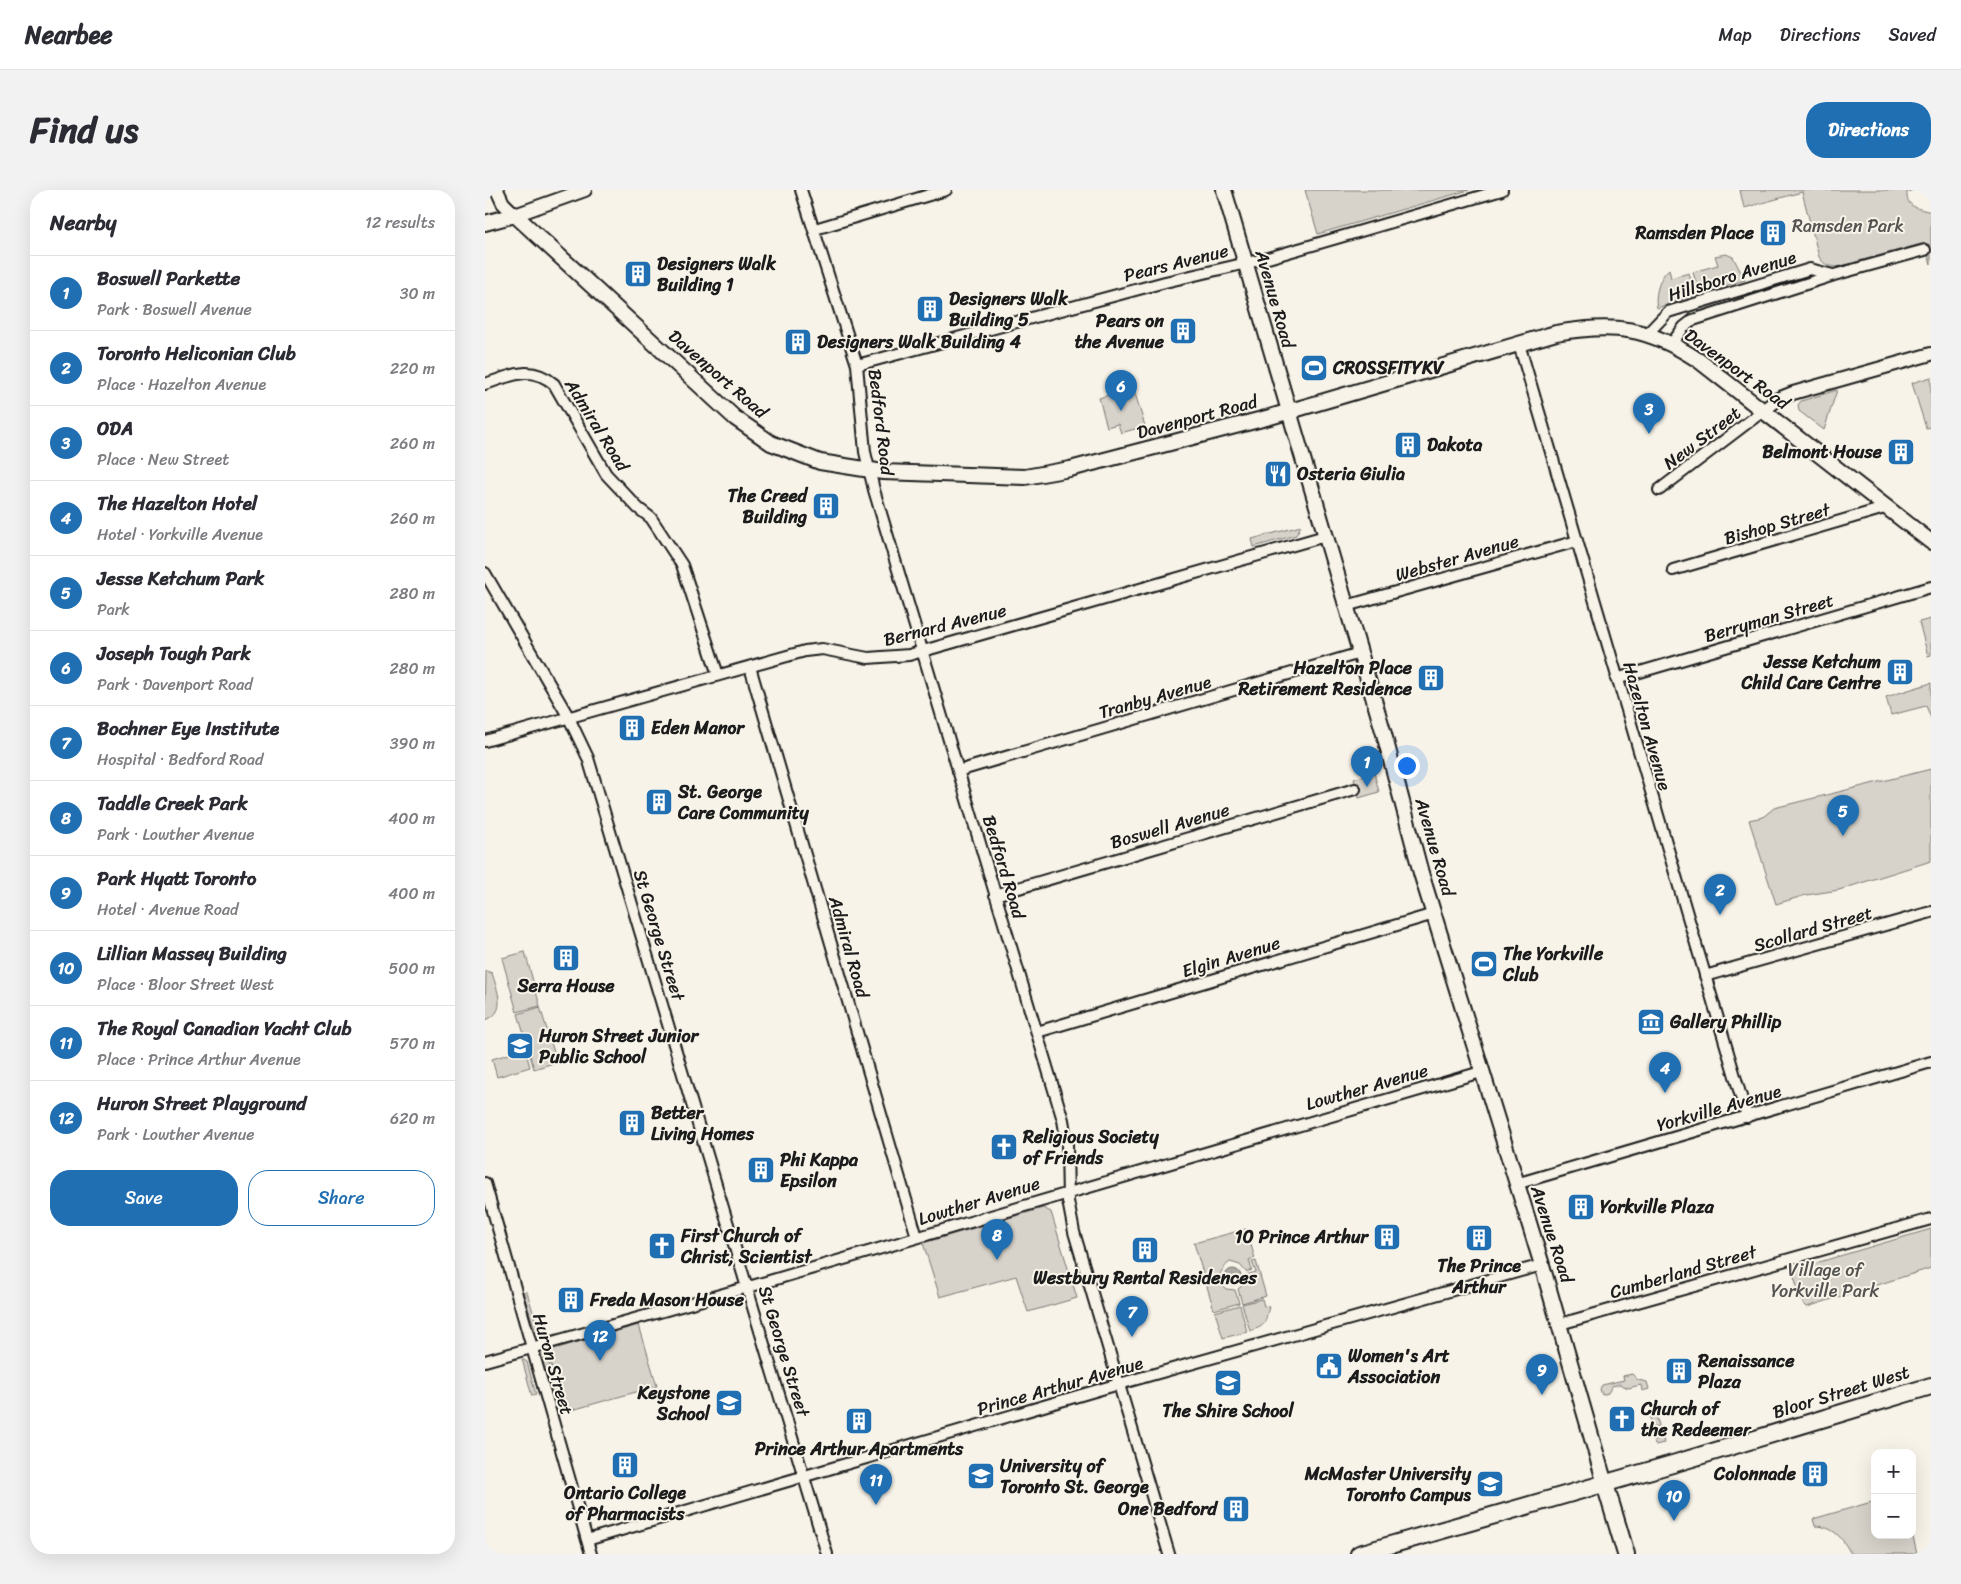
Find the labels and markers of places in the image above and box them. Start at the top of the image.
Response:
place label: Ramsden Place [1634,217,1755,249]
building icon: Ramsden Place [1758,218,1788,248]
place label: Designers Walk Building 1 [657,248,776,301]
building icon: Designers Walk Building 1 [623,259,653,289]
place label: Designers Walk Building 5 [949,283,1068,336]
building icon: Designers Walk Building 5 [915,294,945,324]
place label: Pears on the Avenue [1075,305,1165,358]
building icon: Pears on the Avenue [1168,316,1198,346]
place label: Designers Walk Building 4 [817,326,1022,358]
building icon: Designers Walk Building 4 [783,327,813,357]
place label: CROSSFITYKV [1332,352,1445,384]
sports icon: CROSSFITYKV [1299,353,1329,383]
pin: 6 [1105,370,1137,411]
pin: 3 [1633,393,1665,434]
place label: Dakota [1427,429,1483,461]
building icon: Dakota [1393,430,1423,460]
place label: Belmont House [1762,436,1883,468]
building icon: Belmont House [1886,437,1916,467]
place label: Osteria Giulia [1297,458,1405,490]
restaurant icon: Osteria Giulia [1263,459,1293,489]
place label: The Creed Building [728,480,809,533]
building icon: The Creed Building [811,491,841,521]
place label: Jesse Ketchum Child Care Centre [1740,646,1882,699]
place label: Hazelton Place Retirement Residence [1237,652,1413,705]
building icon: Jesse Ketchum Child Care Centre [1885,657,1915,687]
building icon: Hazelton Place Retirement Residence [1416,663,1446,693]
place label: Eden Manor [651,712,746,744]
building icon: Eden Manor [617,713,647,743]
pin: 1 [1351,746,1383,787]
place label: St. George Care Community [677,776,810,829]
building icon: St. George Care Community [644,787,674,817]
pin: 5 [1827,795,1859,836]
pin: 2 [1704,874,1736,915]
place label: The Yorkville Club [1502,938,1604,991]
building icon: Serra House [551,943,581,973]
sports icon: The Yorkville Club [1469,949,1499,979]
place label: Serra House [517,970,615,1002]
place label: Gallery Phillip [1669,1006,1782,1038]
museum icon: Gallery Phillip [1636,1007,1666,1037]
place label: Huron Street Junior Public School [538,1020,700,1073]
school or university icon: Huron Street Junior Public School [505,1031,535,1061]
pin: 4 [1649,1052,1681,1093]
place label: Better Living Homes [651,1097,755,1150]
building icon: Better Living Homes [617,1108,647,1138]
place label: Religious Society of Friends [1022,1121,1159,1174]
church icon: Religious Society of Friends [989,1132,1019,1162]
place label: Phi Kappa Epsilon [780,1144,859,1197]
building icon: Phi Kappa Epsilon [746,1155,776,1185]
place label: Yorkville Plaza [1600,1191,1715,1223]
building icon: Yorkville Plaza [1566,1192,1596,1222]
pin: 8 [981,1219,1013,1260]
place label: First Church of Christ, Scientist [680,1220,813,1273]
place label: 10 Prince Arthur [1235,1221,1370,1253]
building icon: 10 Prince Arthur [1372,1222,1402,1252]
building icon: The Prince Arthur [1464,1223,1494,1253]
church icon: First Church of Christ, Scientist [647,1231,677,1261]
building icon: Westbury Rental Residences [1130,1235,1160,1265]
place label: The Prince Arthur [1437,1250,1521,1303]
place label: Westbury Rental Residences [1033,1262,1257,1294]
place label: Freda Mason House [589,1284,745,1316]
building icon: Freda Mason House [556,1285,586,1315]
pin: 7 [1116,1296,1148,1337]
pin: 12 [584,1320,616,1361]
place label: Women's Art Association [1347,1340,1450,1393]
place label: Renaissance Plaza [1697,1345,1795,1398]
public building icon: Women's Art Association [1314,1351,1344,1381]
pin: 9 [1526,1354,1558,1395]
building icon: Renaissance Plaza [1664,1356,1694,1386]
school or university icon: The Shire School [1213,1368,1243,1398]
place label: Keystone School [636,1377,711,1430]
school or university icon: Keystone School [714,1388,744,1418]
place label: Church of the Redeemer [1640,1393,1752,1446]
place label: The Shire School [1162,1395,1294,1427]
church icon: Church of the Redeemer [1607,1404,1637,1434]
building icon: Prince Arthur Apartments [844,1406,874,1436]
place label: Prince Arthur Apartments [755,1433,964,1465]
building icon: Ontario College of Pharmacists [610,1450,640,1480]
place label: University of Toronto St. George [1000,1450,1149,1503]
place label: McMaster University Toronto Campus [1304,1458,1472,1511]
place label: Colonnade [1713,1458,1797,1490]
building icon: Colonnade [1800,1459,1830,1489]
school or university icon: University of Toronto St. George [966,1461,996,1491]
pin: 11 [860,1464,892,1505]
school or university icon: McMaster University Toronto Campus [1475,1469,1505,1499]
place label: Ontario College of Pharmacists [564,1477,686,1530]
pin: 10 [1658,1480,1690,1521]
place label: One Bedford [1118,1493,1219,1525]
building icon: One Bedford [1221,1494,1251,1524]

